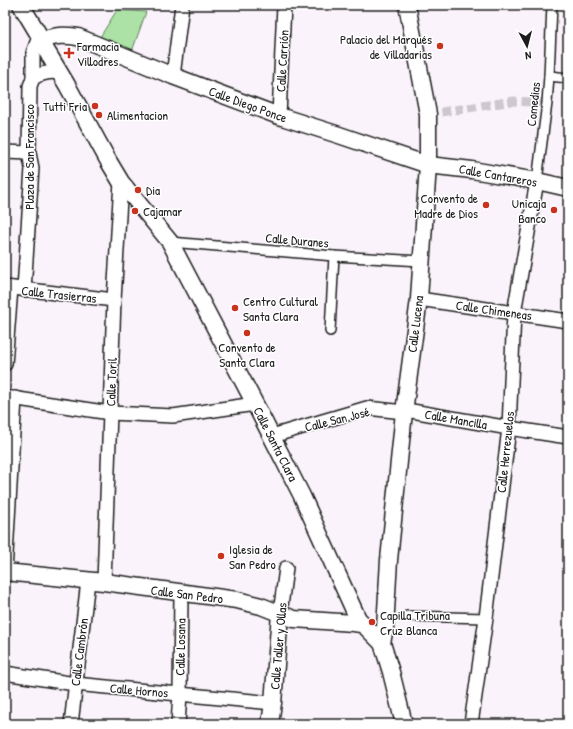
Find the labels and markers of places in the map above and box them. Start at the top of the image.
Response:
place label: Palacio del Marqués de Villadarias [340,30,432,63]
place label: Farmacia Villodres [76,37,119,70]
marker: Palacio del Marqués de Villadarias [435,41,445,51]
marker: Farmacia Villodres [64,48,74,58]
place label: Tutti Fria [43,97,87,115]
marker: Tutti Fria [90,101,100,111]
place label: Alimentacion [107,106,168,124]
marker: Alimentacion [94,110,104,120]
place label: Dia [146,181,160,199]
marker: Dia [133,185,143,195]
place label: Convento de Madre de Dios [414,189,478,222]
place label: Unicaja Banco [512,194,546,227]
marker: Convento de Madre de Dios [481,200,491,210]
place label: Cajamar [143,202,182,220]
marker: Unicaja Banco [549,205,559,215]
marker: Cajamar [130,206,140,216]
place label: Centro Cultural Santa Clara [243,292,318,325]
marker: Centro Cultural Santa Clara [230,303,240,313]
marker: Convento de Santa Clara [242,328,252,338]
place label: Convento de Santa Clara [218,338,276,371]
place label: Iglesia de San Pedro [229,540,276,573]
marker: Iglesia de San Pedro [216,551,226,561]
place label: Capilla Tribuna Cruz Blanca [380,606,450,639]
marker: Capilla Tribuna Cruz Blanca [367,617,377,627]

